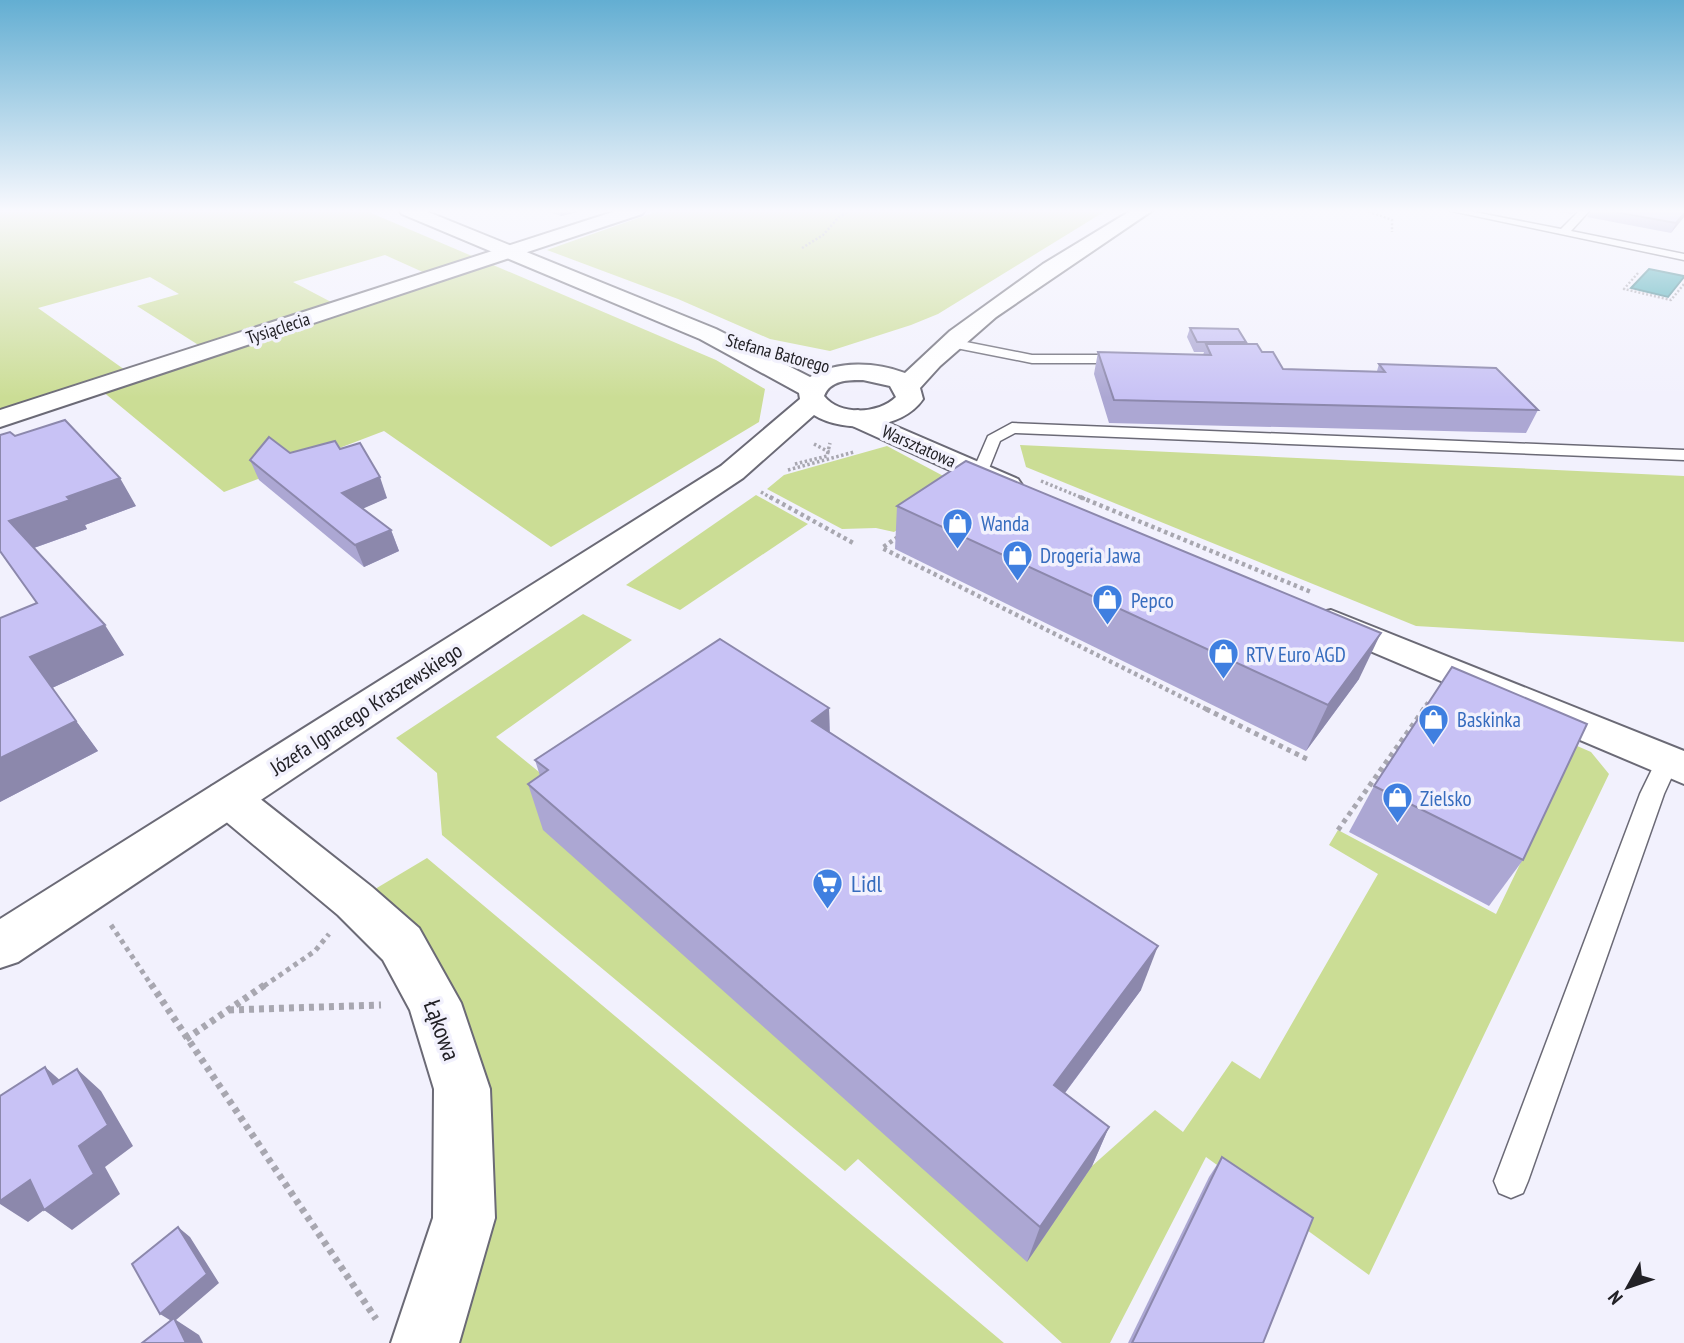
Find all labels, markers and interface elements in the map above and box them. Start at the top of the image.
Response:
street label: Tysiąclecia [243,307,313,349]
street label: Stefana Batorego [723,328,833,378]
street label: Warsztatowa [878,420,960,472]
shop icon: Wanda [941,506,975,550]
place label: Wanda [981,510,1030,537]
shop icon: Drogeria Jawa [1000,538,1034,582]
place label: Drogeria Jawa [1040,542,1141,569]
shop icon: Pepco [1091,583,1125,627]
place label: Pepco [1131,587,1174,614]
street label: Józefa Ignacego Kraszewskiego [264,637,467,782]
shop icon: RTV Euro AGD [1206,637,1240,681]
place label: RTV Euro AGD [1246,641,1346,668]
shop icon: Baskinka [1417,702,1451,746]
place label: Baskinka [1457,706,1521,733]
shop icon: Zielsko [1380,781,1414,825]
place label: Zielsko [1420,785,1471,812]
supermarket icon: Lidl [811,866,845,910]
place label: Lidl [851,868,883,899]
street label: Łąkowa [417,995,467,1065]
north arrow [1593,1252,1663,1322]
text: N [1602,1286,1627,1310]

